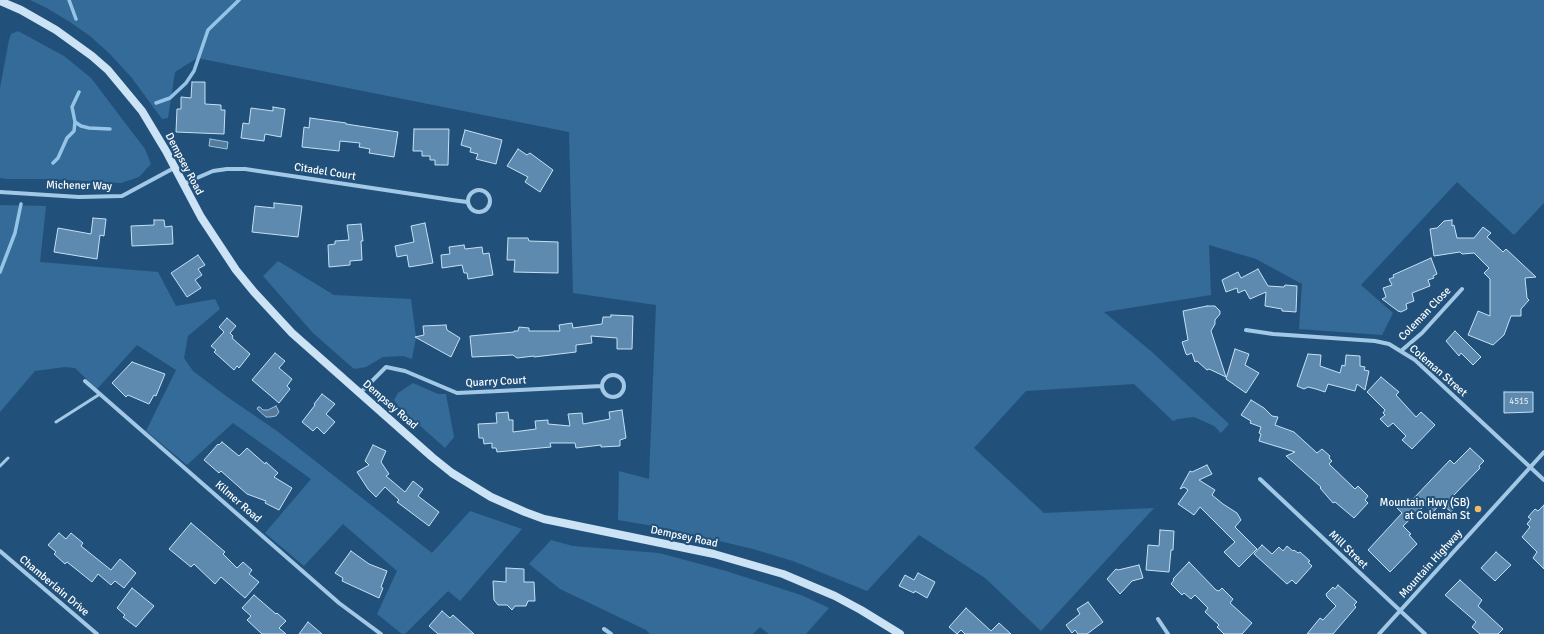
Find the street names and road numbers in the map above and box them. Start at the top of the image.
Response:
street label: Dempsey Road [162,131,206,197]
street label: Citadel Court [293,161,357,183]
street label: Michener Way [46,179,112,193]
street label: Coleman Close [1396,284,1454,344]
street label: Coleman Street [1406,342,1470,400]
street label: Quarry Court [465,374,527,390]
street label: Dempsey Road [360,378,420,432]
street label: Kilmer Road [212,478,264,526]
street label: Dempsey Road [649,523,719,551]
street label: Mountain Highway [1397,527,1465,601]
street label: Mill Street [1326,528,1370,572]
street label: Chamberlain Drive [16,553,92,619]

